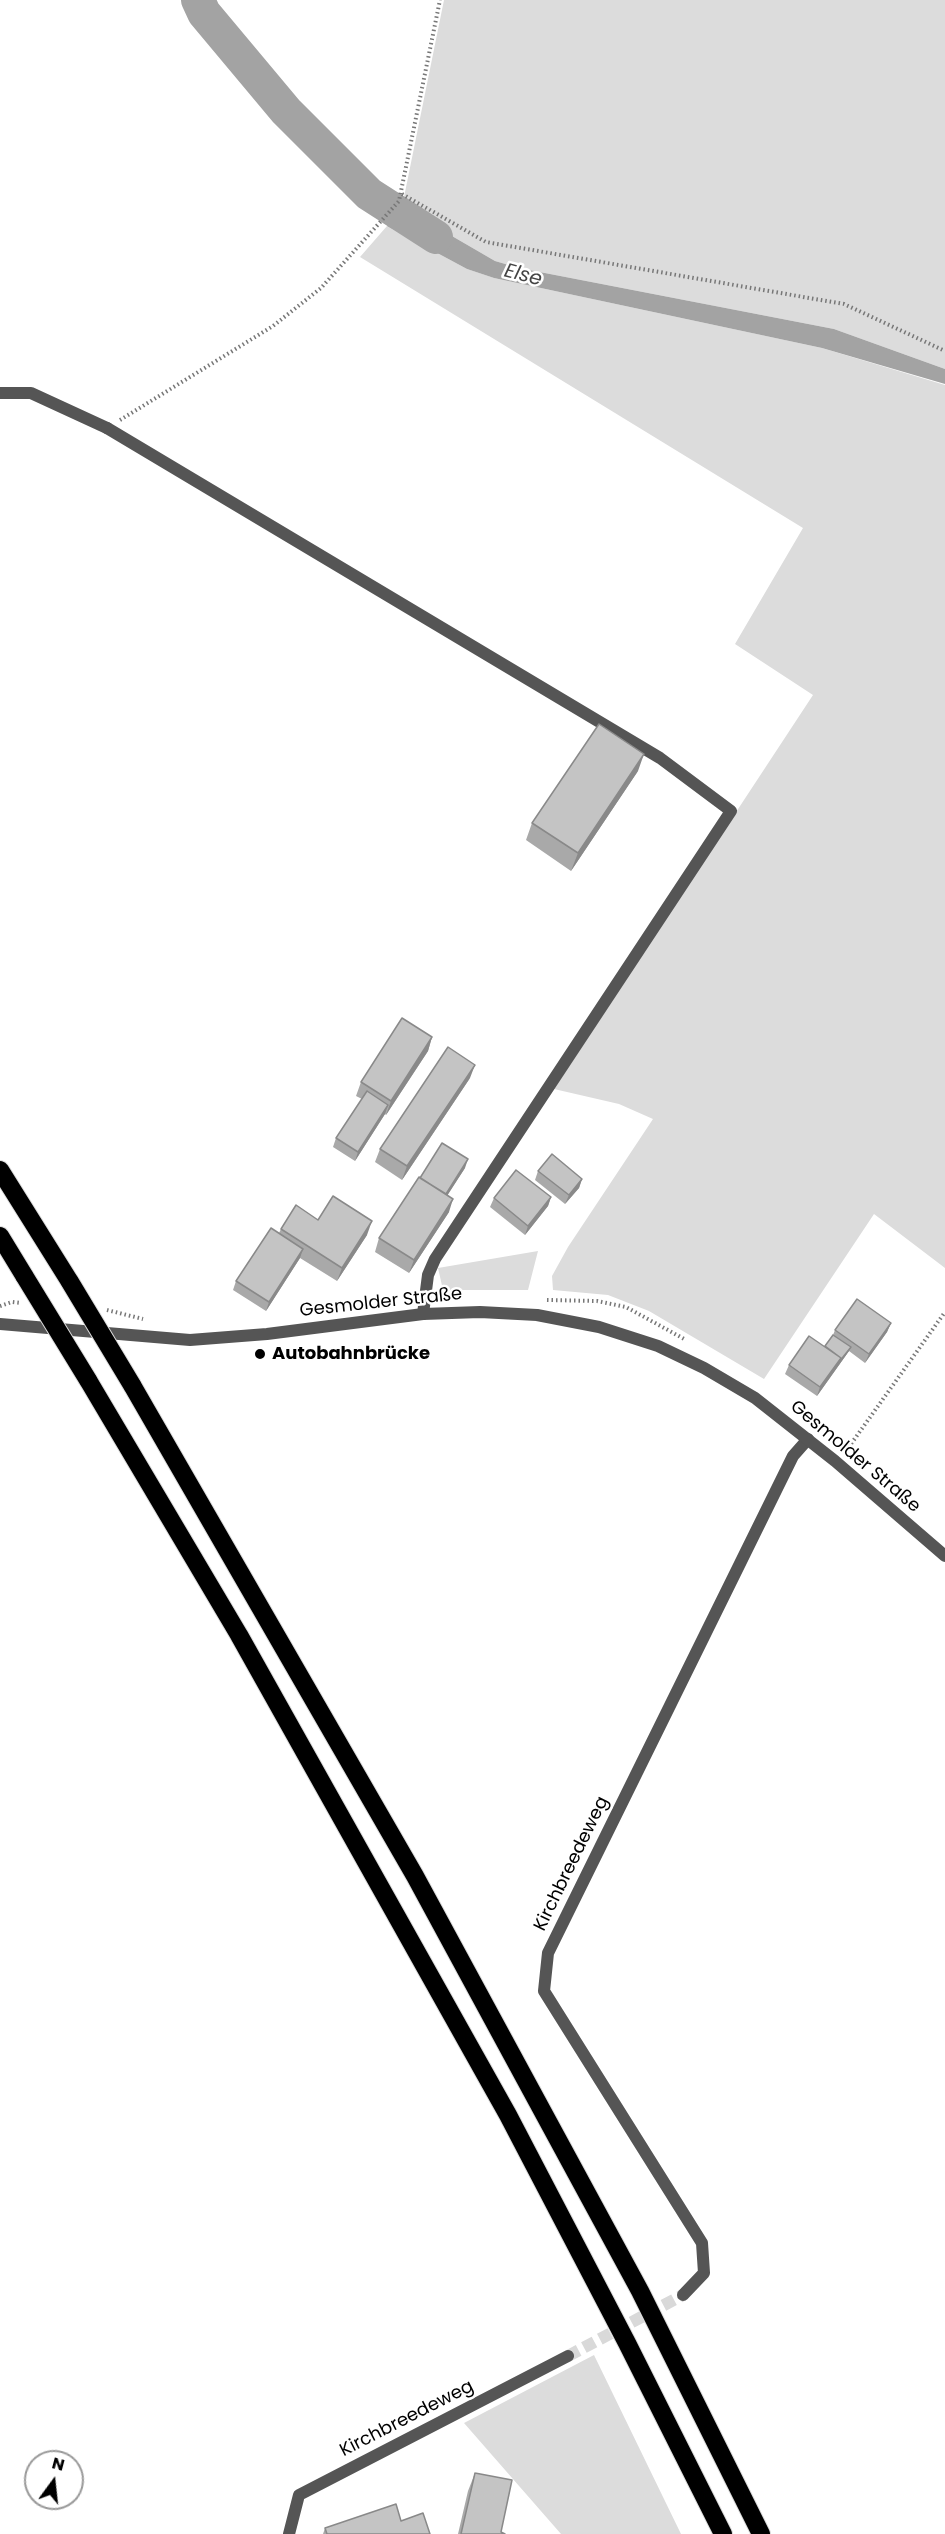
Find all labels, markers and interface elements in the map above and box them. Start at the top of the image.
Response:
water label: Else [502,259,544,293]
street label: Gesmolder Straße [299,1284,463,1322]
place label: Autobahnbrücke [272,1343,430,1365]
marker: Autobahnbrücke [253,1347,267,1361]
street label: Gesmolder Straße [786,1396,924,1518]
street label: Kirchbreedeweg [530,1793,614,1935]
street label: Kirchbreedeweg [337,2376,477,2462]
north arrow [24,2450,84,2510]
text: N [49,2451,67,2477]

